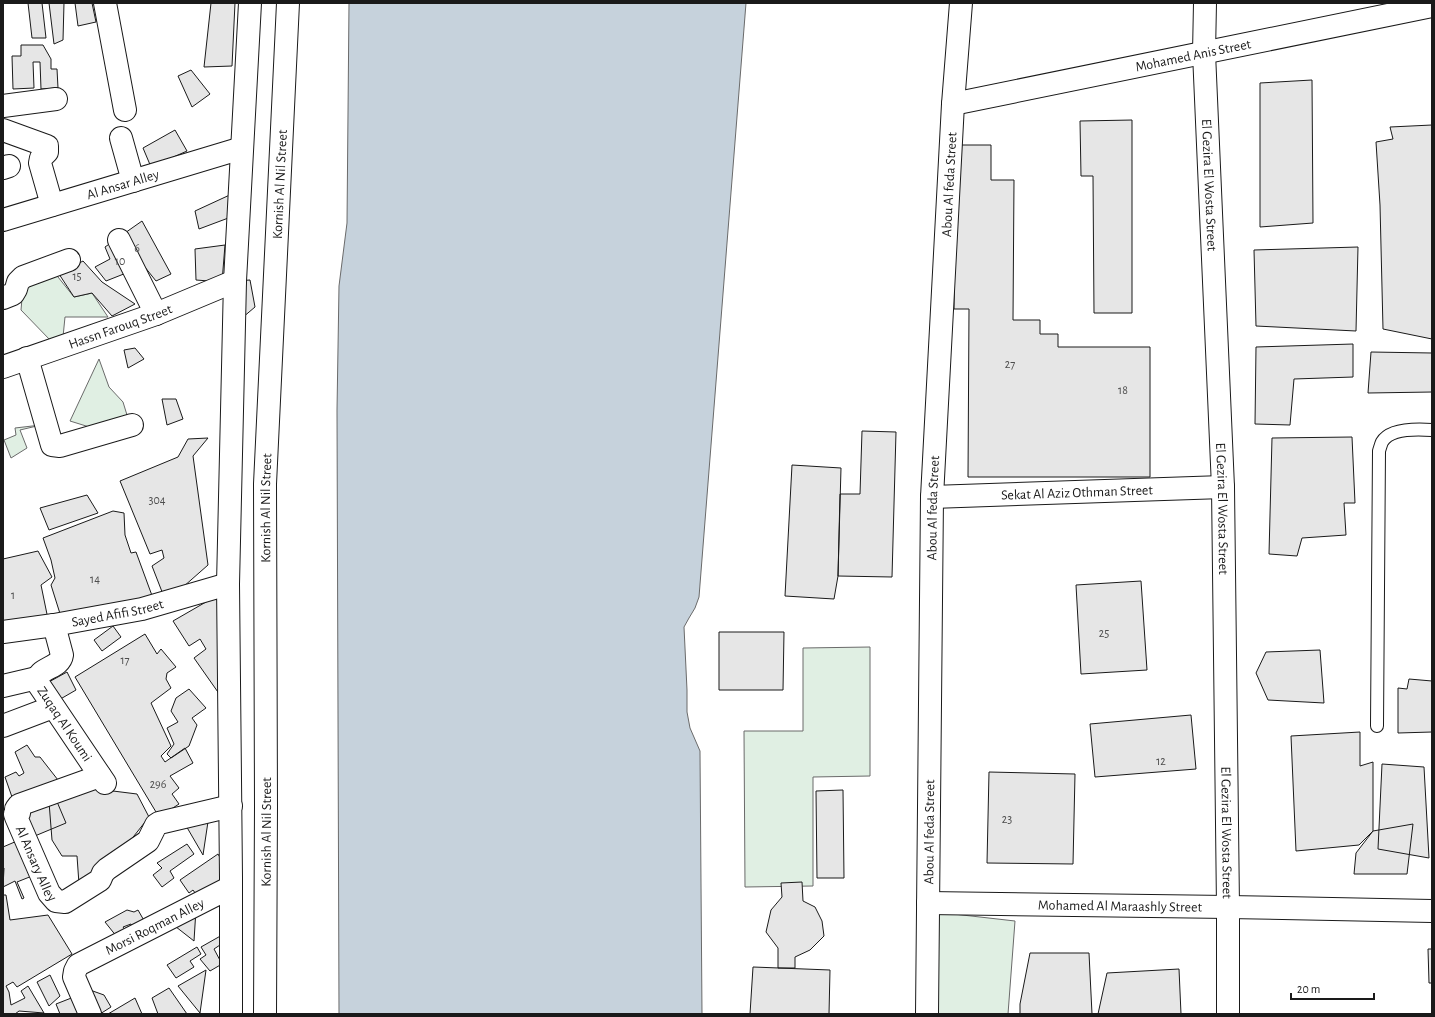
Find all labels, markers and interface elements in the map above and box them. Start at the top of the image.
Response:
street label: Mohamed Anis Street [1134,37,1253,75]
street label: El Gezira El Wosta Street [1199,119,1219,252]
street label: Kornish Al Nil Street [271,129,290,239]
street label: Abou Al feda Street [940,131,960,237]
street label: Al Ansar Alley [85,167,161,202]
house number: 6 [134,242,140,254]
house number: 10 [115,255,125,267]
house number: 15 [72,270,82,282]
street label: Hassn Farouq Street [67,302,175,352]
house number: 27 [1005,358,1015,370]
house number: 18 [1118,384,1128,396]
street label: El Gezira El Wosta Street [1213,442,1230,575]
street label: Kornish Al Nil Street [259,452,274,563]
street label: Abou Al feda Street [925,455,942,561]
street label: Sekat Al Aziz Othman Street [1001,483,1154,503]
house number: 304 [148,494,166,506]
house number: 14 [90,573,100,585]
house number: 1 [11,589,15,601]
street label: Sayed Afifi Street [70,597,166,630]
house number: 25 [1099,627,1109,639]
house number: 17 [120,654,130,666]
street label: Zuqaq Al Koumi [34,684,94,764]
house number: 12 [1156,755,1166,767]
street label: El Gezira El Wosta Street [1218,766,1234,899]
street label: Kornish Al Nil Street [260,777,274,887]
house number: 296 [150,778,167,790]
street label: Abou Al feda Street [922,779,937,885]
house number: 23 [1002,813,1012,825]
street label: Al Ansary Alley [13,824,59,905]
street label: Morsi Roqman Alley [103,896,207,958]
street label: Mohamed Al Maraashly Street [1038,898,1203,915]
scale bar [1291,975,1374,1001]
text: 20 m [1297,983,1320,995]

